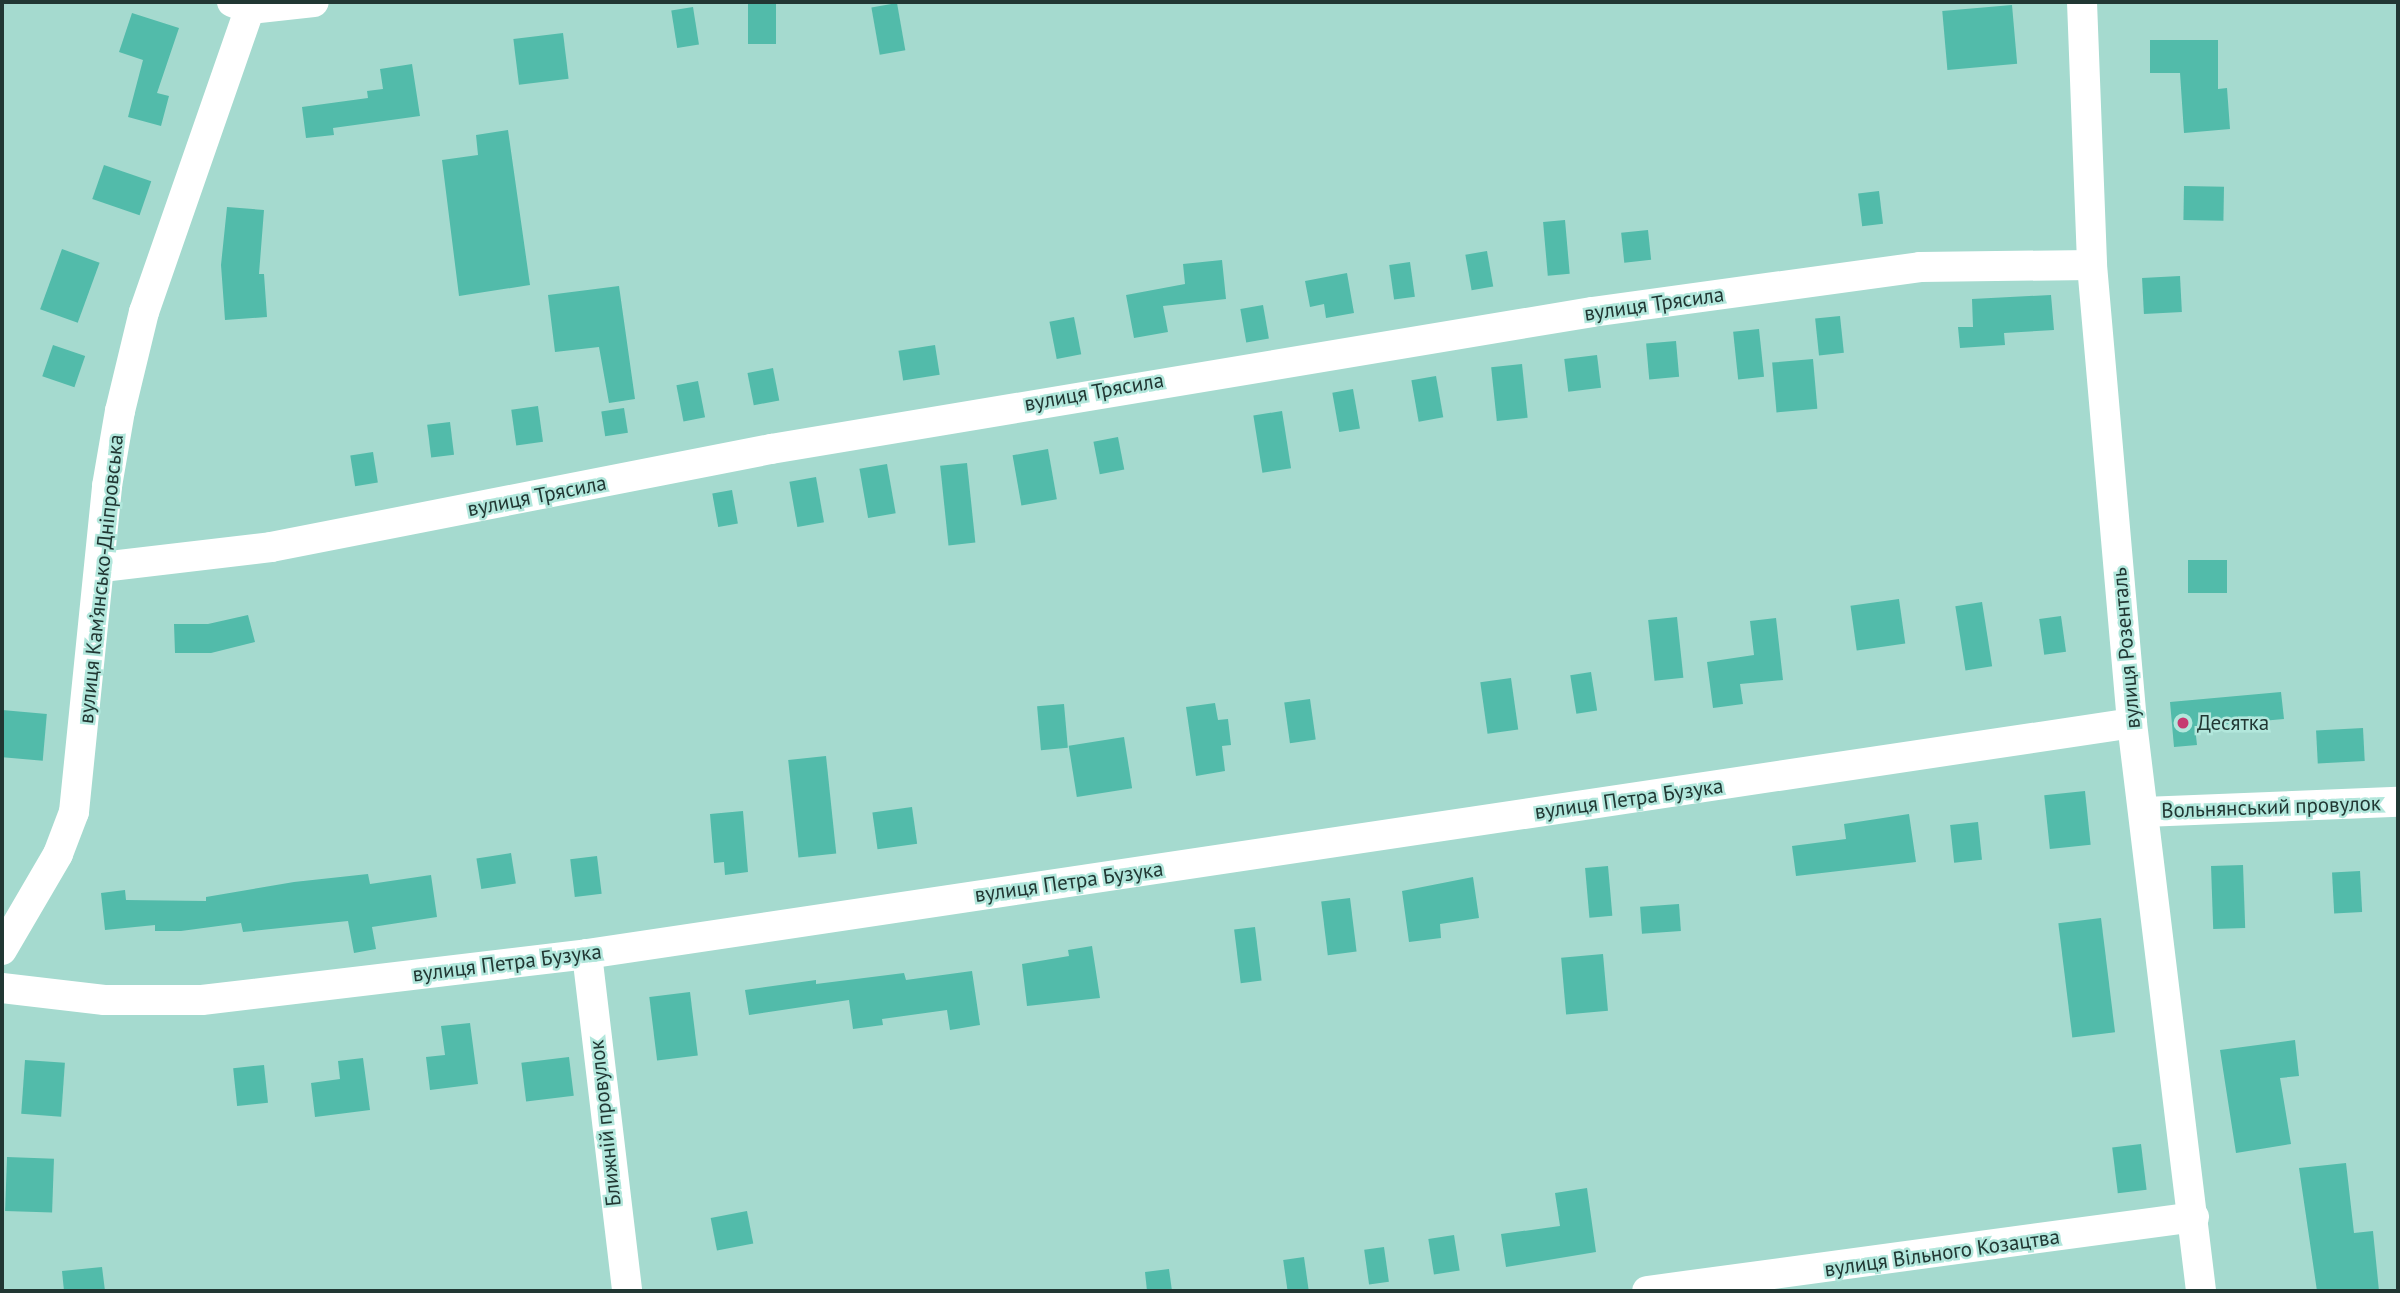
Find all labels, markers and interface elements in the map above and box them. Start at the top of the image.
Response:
street label: вулиця Трясила [1582,282,1726,326]
street label: вулиця Трясила [1022,367,1166,417]
street label: вулиця Кам’янсько-Дніпровська [73,433,129,725]
street label: вулиця Трясила [465,470,609,522]
street label: вулиця Розенталь [2106,566,2146,730]
place label: Десятка [2197,710,2269,736]
marker: Десятка [2175,715,2191,731]
street label: вулиця Петра Бузука [1533,773,1725,825]
street label: Вольнянський провулок [2161,791,2381,823]
street label: вулиця Петра Бузука [973,856,1165,908]
street label: вулиця Петра Бузука [411,939,603,987]
street label: Ближній провулок [584,1039,626,1207]
street label: вулиця Вільного Козацтва [1823,1224,2061,1282]

